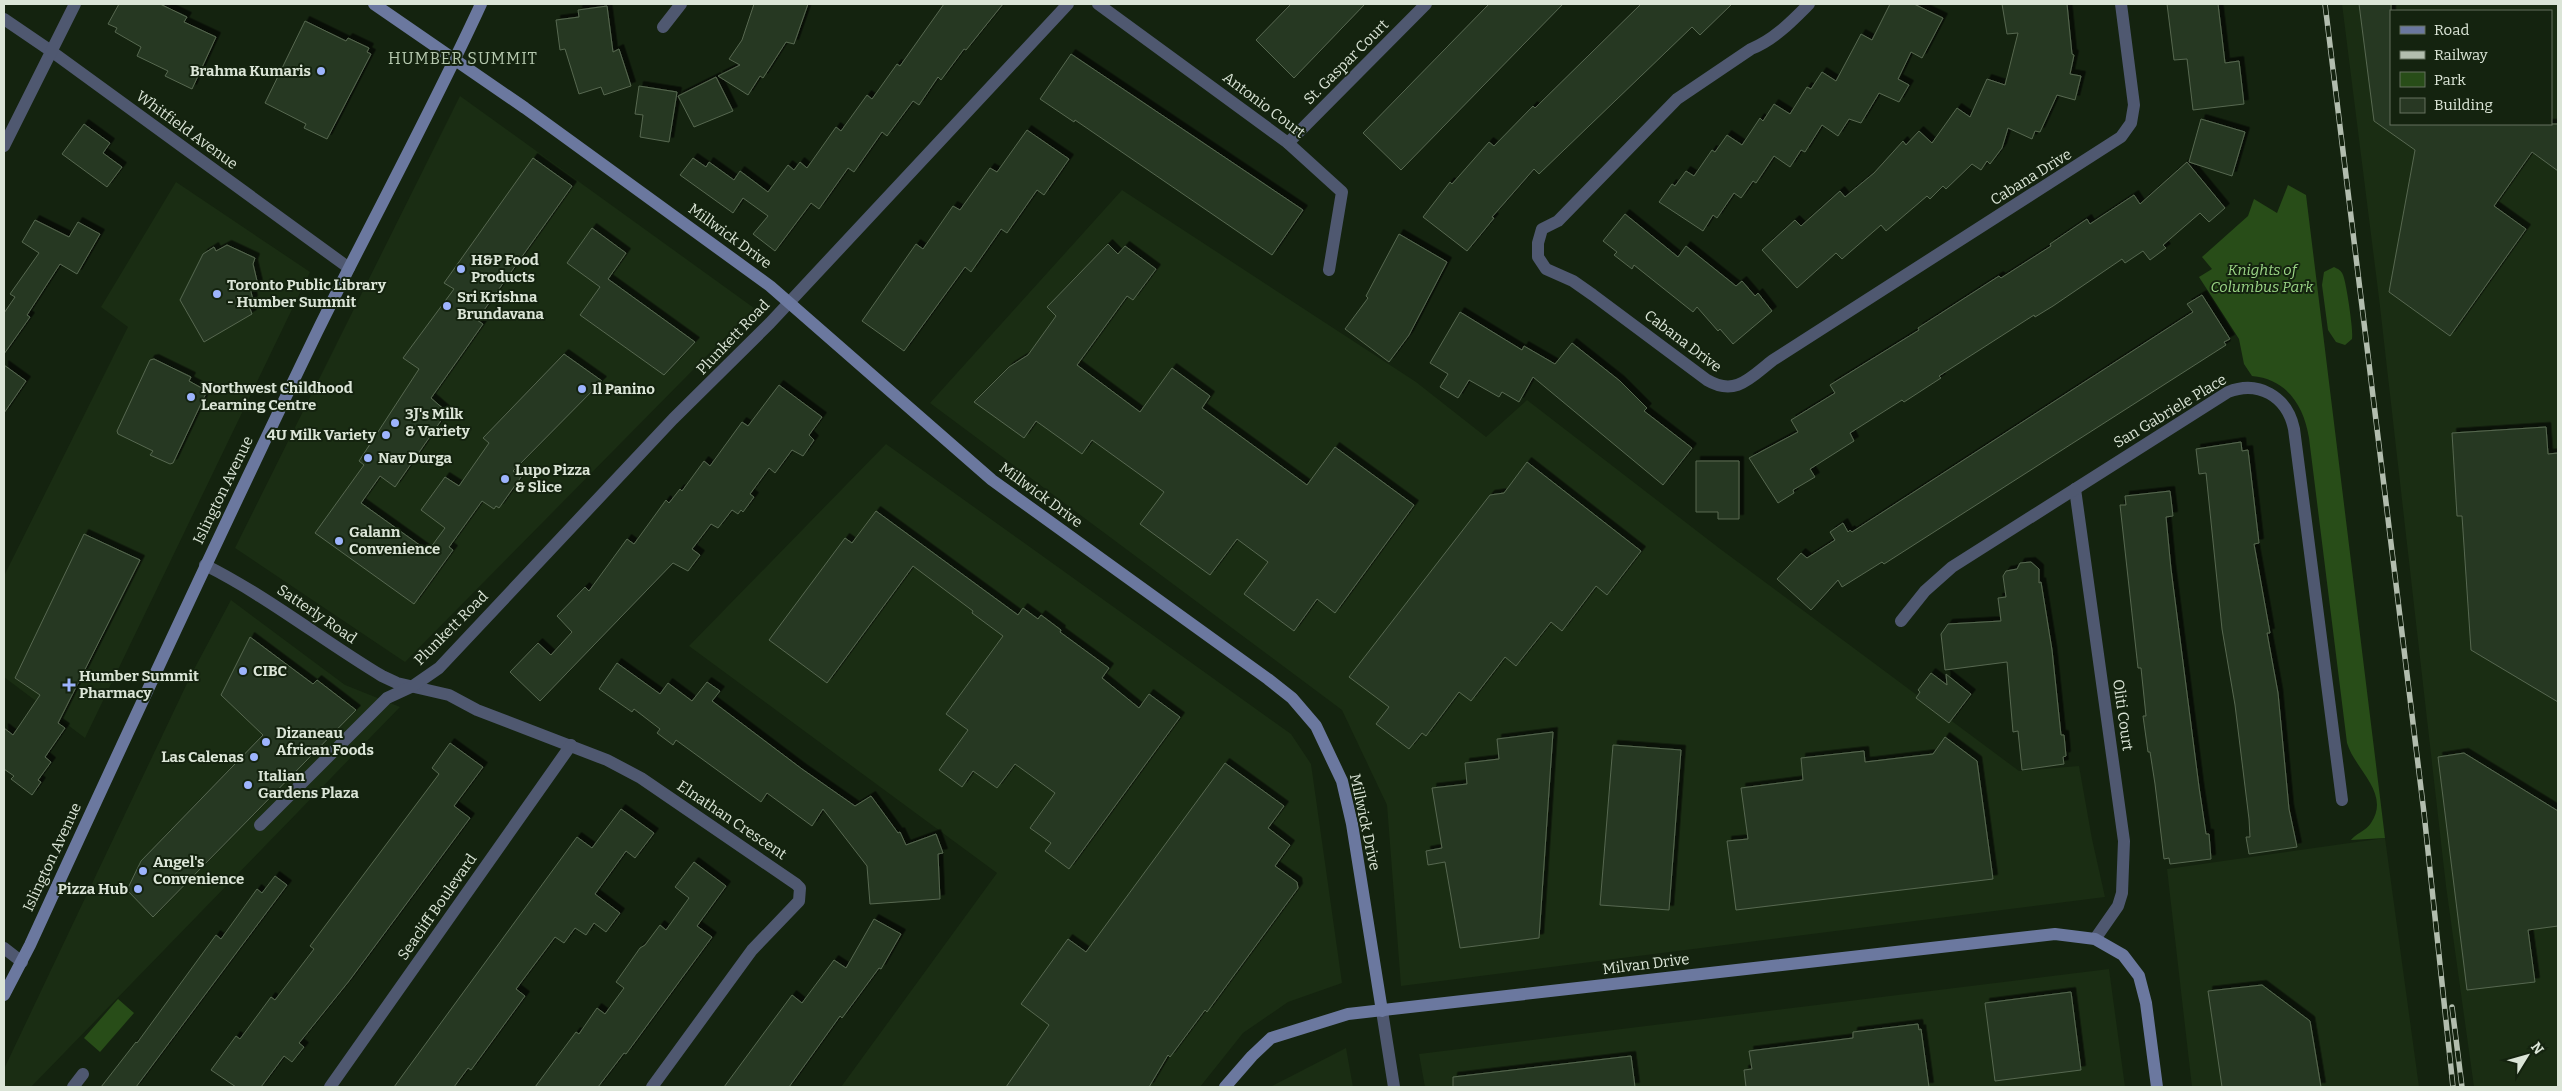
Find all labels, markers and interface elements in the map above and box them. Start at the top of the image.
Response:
legend [2390,10,2552,125]
street label: St. Gaspar Court [1300,15,1393,108]
text: Road [2434,21,2469,39]
text: Railway [2434,46,2488,64]
district label: HUMBER SUMMIT [388,49,538,68]
place label: Brahma Kumaris [190,62,311,80]
marker: Brahma Kumaris [315,65,327,77]
street label: Antonio Court [1219,68,1309,142]
text: Park [2434,71,2466,89]
street label: Whitfield Avenue [133,87,241,173]
text: Building [2434,96,2493,114]
street label: Cabana Drive [1987,145,2075,209]
street label: Millwick Drive [685,200,775,272]
place label: H&P Food Products [471,251,539,286]
park label: Knights of Columbus Park [2211,261,2314,296]
marker: H&P Food Products [455,263,467,275]
place label: Toronto Public Library - Humber Summit [227,276,387,311]
marker: Toronto Public Library - Humber Summit [211,288,223,300]
place label: Sri Krishna Brundavana [457,288,545,323]
street label: Plunkett Road [693,296,773,378]
marker: Sri Krishna Brundavana [441,300,453,312]
street label: Cabana Drive [1641,306,1725,376]
street label: San Gabriele Place [2110,370,2230,452]
place label: Northwest Childhood Learning Centre [201,379,353,414]
place label: Il Panino [592,380,655,398]
marker: Il Panino [576,383,588,395]
marker: Northwest Childhood Learning Centre [185,391,197,403]
place label: 3J's Milk & Variety [405,405,471,440]
marker: 3J's Milk & Variety [389,417,401,429]
place label: 4U Milk Variety [267,426,377,444]
marker: 4U Milk Variety [380,429,392,441]
street label: Islington Avenue [189,433,257,547]
place label: Nav Durga [378,449,453,467]
marker: Nav Durga [362,452,374,464]
street label: Millwick Drive [996,459,1086,531]
place label: Lupo Pizza & Slice [515,461,591,496]
marker: Lupo Pizza & Slice [499,473,511,485]
place label: Galann Convenience [349,523,440,558]
marker: Galann Convenience [333,535,345,547]
street label: Satterly Road [274,581,360,647]
street label: Plunkett Road [410,587,492,669]
place label: CIBC [253,662,287,680]
marker: CIBC [237,665,249,677]
place label: Humber Summit Pharmacy [79,667,199,702]
street label: Oliti Court [2109,678,2137,752]
marker: Humber Summit Pharmacy [63,679,75,691]
place label: Dizaneau African Foods [276,724,374,759]
marker: Dizaneau African Foods [260,736,272,748]
place label: Las Calenas [161,748,244,766]
marker: Las Calenas [248,751,260,763]
place label: Italian Gardens Plaza [258,767,359,802]
street label: Millwick Drive [1346,772,1384,872]
street label: Elnathan Crescent [674,777,791,864]
marker: Italian Gardens Plaza [242,779,254,791]
street label: Islington Avenue [19,800,85,914]
street label: Seacliff Boulevard [394,850,480,963]
place label: Angel's Convenience [153,853,244,888]
marker: Angel's Convenience [137,865,149,877]
place label: Pizza Hub [58,880,128,898]
marker: Pizza Hub [132,883,144,895]
street label: Milvan Drive [1602,950,1690,978]
north arrow [2502,1031,2552,1081]
text: N [2527,1039,2547,1058]

